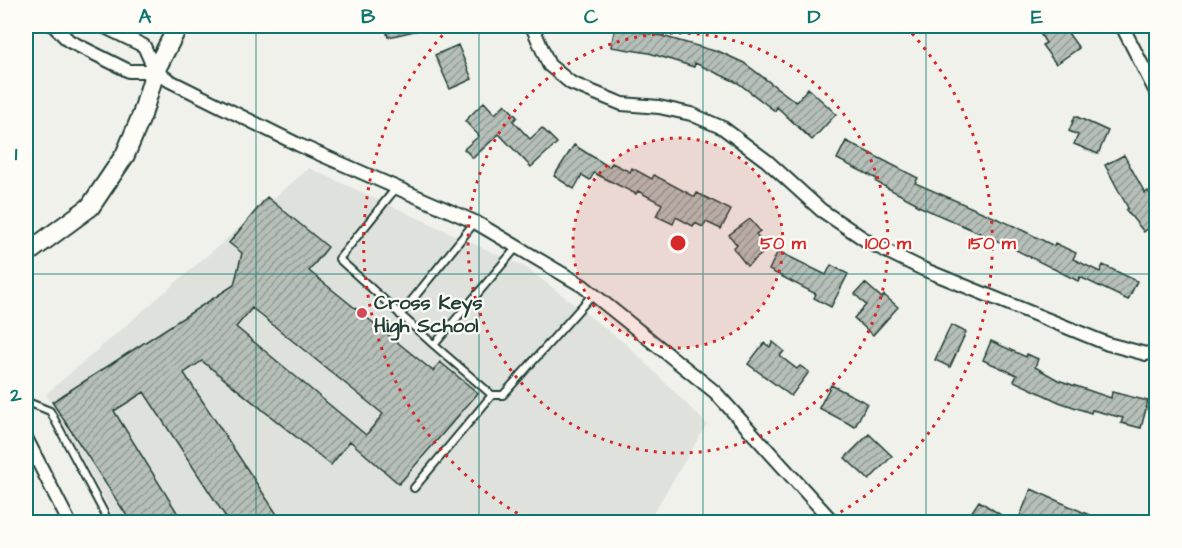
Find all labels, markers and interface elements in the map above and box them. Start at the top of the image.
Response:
text: A [139,3,152,31]
text: B [361,3,376,31]
text: C [584,3,599,31]
text: D [808,3,821,31]
text: E [1031,3,1043,31]
text: 1 [15,140,18,168]
text: 50 m [760,231,807,256]
text: 100 m [865,231,912,256]
text: 150 m [968,231,1017,256]
centre of rings [668,233,688,253]
place label: Cross Keys High School [374,289,482,341]
marker: Cross Keys High School [355,306,369,320]
text: 2 [9,381,22,409]

